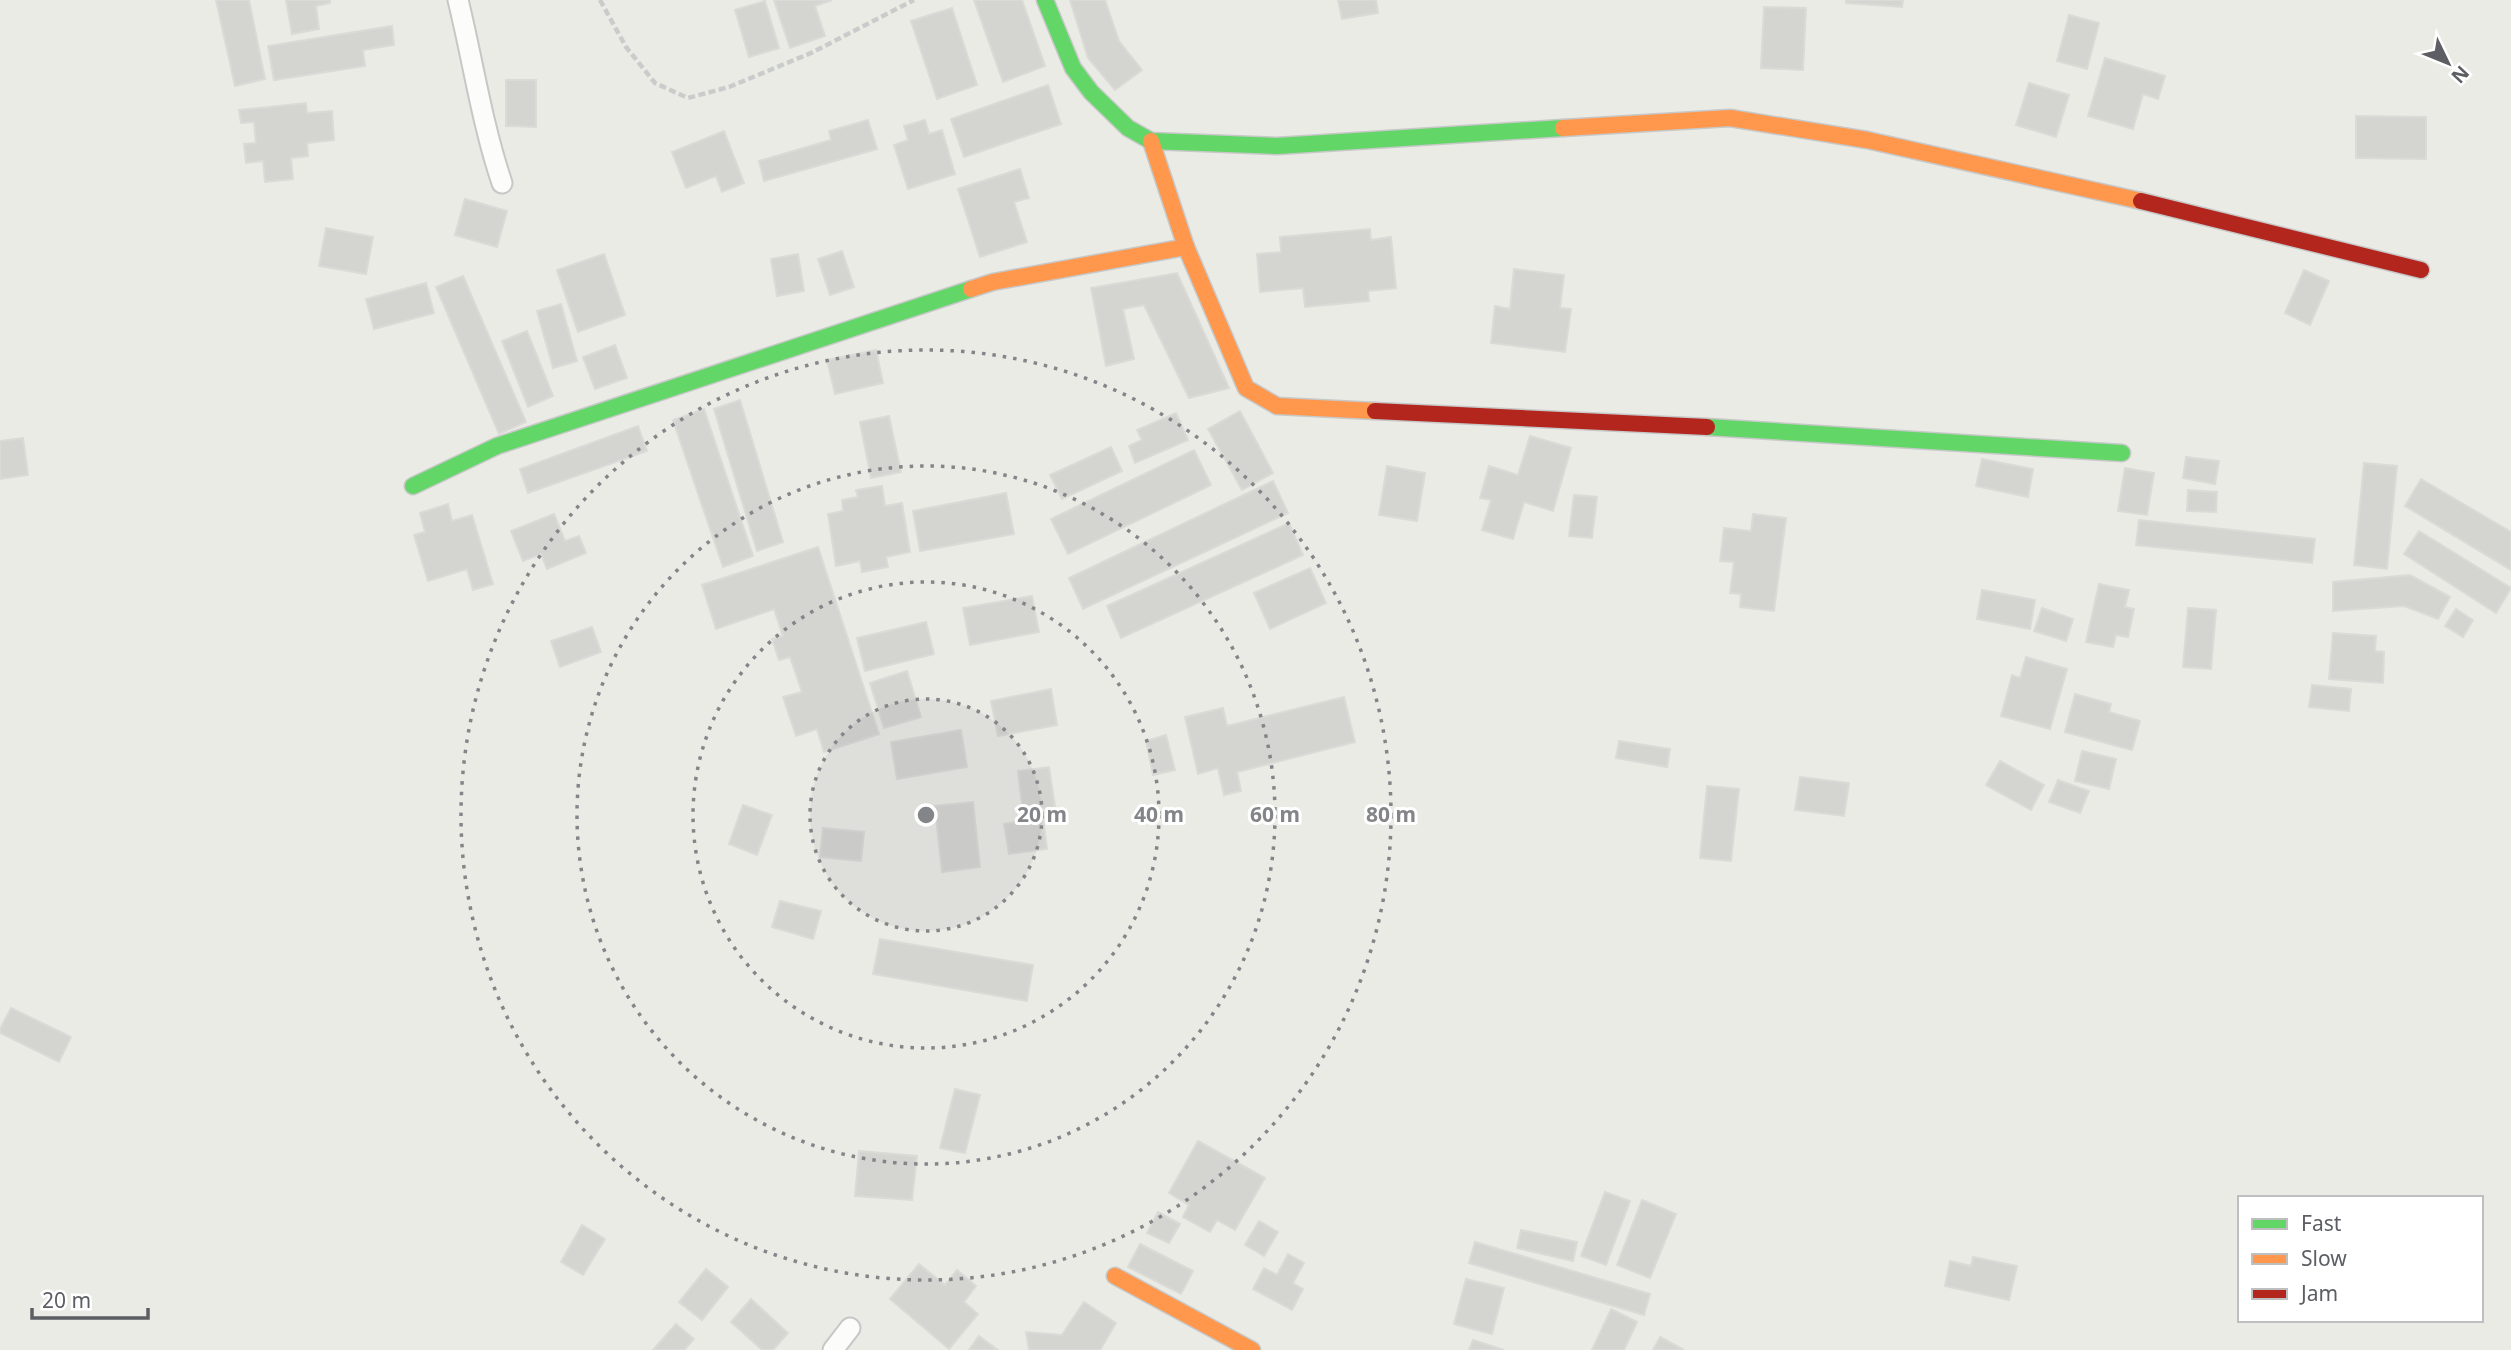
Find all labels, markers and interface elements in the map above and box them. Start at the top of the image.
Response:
north arrow [2413,28,2483,98]
text: N [2446,60,2475,89]
text: 20 m [1017,800,1067,828]
text: 40 m [1134,800,1184,828]
text: 60 m [1250,800,1300,828]
text: 80 m [1366,800,1416,828]
centre of rings [914,803,938,827]
legend [2238,1196,2483,1322]
text: Fast [2301,1209,2342,1237]
text: Slow [2301,1244,2347,1272]
scale bar [32,1276,147,1320]
text: Jam [2299,1279,2338,1307]
text: 20 m [42,1286,91,1314]

